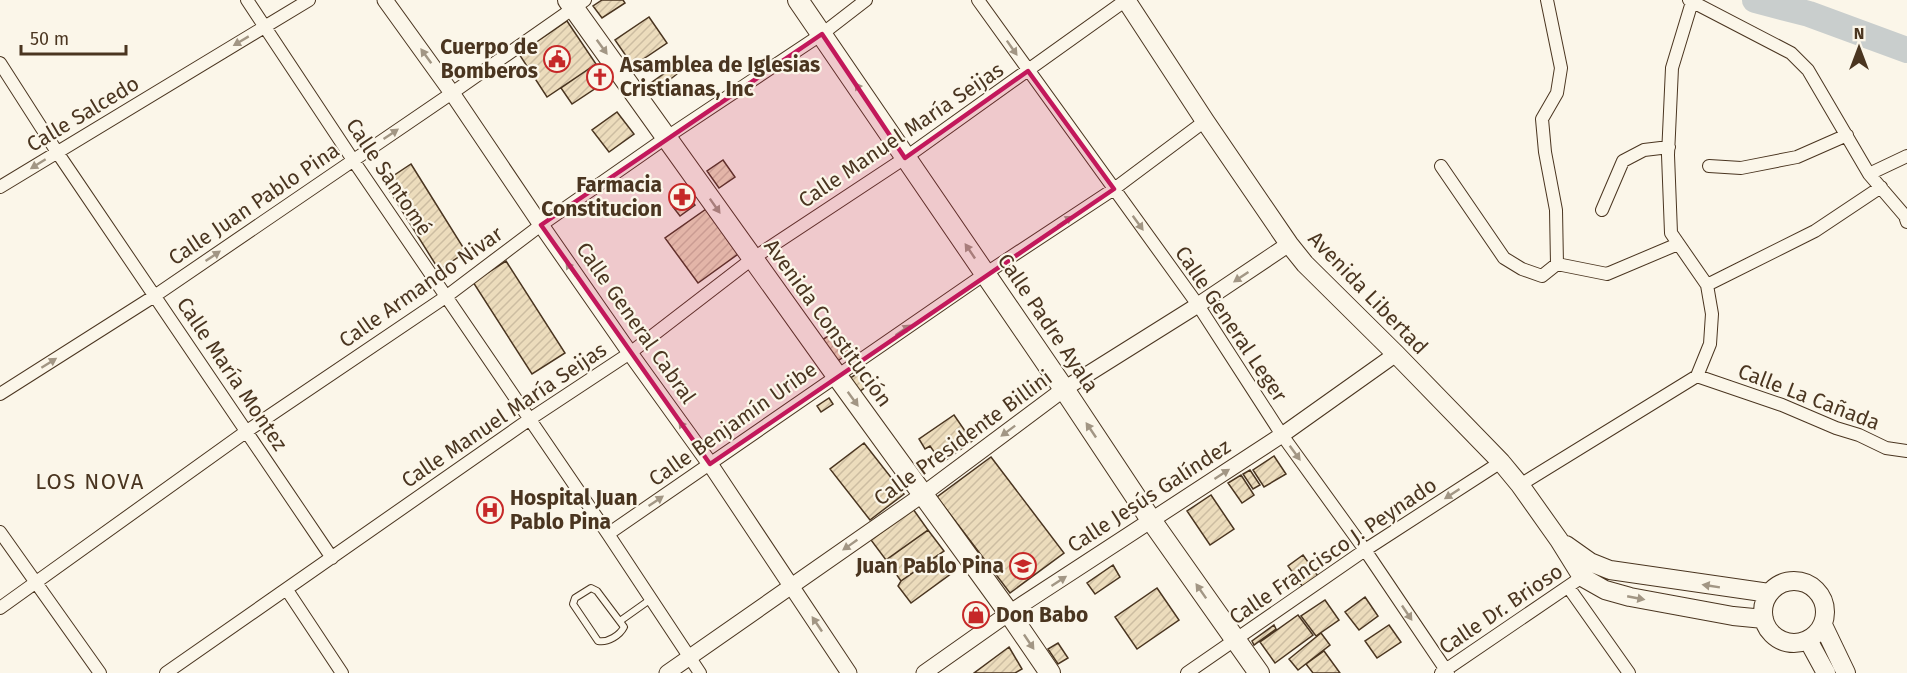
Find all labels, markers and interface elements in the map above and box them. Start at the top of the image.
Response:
scale bar [21,18,126,56]
north arrow [1829,18,1889,78]
text: N [1854,24,1864,43]
text: 50 m [30,28,69,50]
place label: Cuerpo de Bomberos [440,34,538,84]
one-way arrow [233,36,249,47]
one-way arrow [596,39,608,55]
one-way arrow [1006,39,1018,55]
public building icon: Cuerpo de Bomberos [542,44,572,74]
one-way arrow [420,49,432,64]
place label: Asamblea de Iglesias Cristianas, Inc [619,52,820,102]
street label: Calle Manuel María Seijas [793,56,1009,213]
church icon: Asamblea de Iglesias Cristianas, Inc [585,62,615,92]
street label: Calle Salcedo [22,70,144,158]
one-way arrow [855,82,866,98]
street label: Calle Santomé [340,113,438,241]
one-way arrow [383,129,399,140]
street label: Calle Juan Pablo Pina [164,137,344,271]
one-way arrow [30,159,46,170]
place label: Farmacia Constitucion [541,172,662,222]
pharmacy icon: Farmacia Constitucion [667,182,697,212]
one-way arrow [709,198,721,214]
one-way arrow [1132,215,1144,230]
one-way arrow [1057,216,1073,227]
street label: Calle Armando Nivar [334,221,508,353]
street label: Avenida Libertad [1303,226,1433,360]
street label: Avenida Constitución [758,234,898,412]
street label: Calle General Cabral [571,237,701,409]
street label: Calle General Leger [1169,241,1293,407]
one-way arrow [964,244,976,260]
street label: Calle Padre Ayala [992,248,1104,398]
one-way arrow [204,250,220,262]
one-way arrow [565,261,577,277]
one-way arrow [1233,271,1249,283]
street label: Calle María Montez [171,292,293,456]
one-way arrow [895,324,911,336]
street label: Calle Manuel María Seijas [396,336,612,493]
street label: Calle Benjamín Uribe [644,356,822,492]
one-way arrow [41,357,57,368]
street label: Calle La Cañada [1734,358,1884,436]
street label: Calle Presidente Billini [869,365,1057,511]
one-way arrow [847,391,859,407]
one-way arrow [678,420,690,436]
one-way arrow [1086,422,1097,438]
one-way arrow [1000,424,1016,437]
street label: Calle Jesús Galíndez [1063,434,1235,558]
one-way arrow [1289,445,1301,461]
district label: LOS NOVA [35,468,145,495]
one-way arrow [1214,468,1230,479]
street label: Calle Francisco J. Peynado [1224,472,1442,630]
place label: Hospital Juan Pablo Pina [510,485,638,535]
one-way arrow [1444,488,1460,499]
hospital icon: Hospital Juan Pablo Pina [475,495,505,525]
one-way arrow [648,495,665,506]
one-way arrow [843,539,859,551]
school or university icon: Juan Pablo Pina [1008,551,1038,581]
place label: Juan Pablo Pina [855,553,1004,579]
street label: Calle Dr. Brioso [1434,558,1568,660]
one-way arrow [1050,575,1067,586]
one-way arrow [1701,581,1720,590]
one-way arrow [1196,583,1207,599]
one-way arrow [1627,594,1646,603]
shop icon: Don Babo [961,600,991,630]
place label: Don Babo [996,602,1088,628]
one-way arrow [1401,605,1412,621]
one-way arrow [811,617,823,633]
one-way arrow [1023,634,1034,650]

